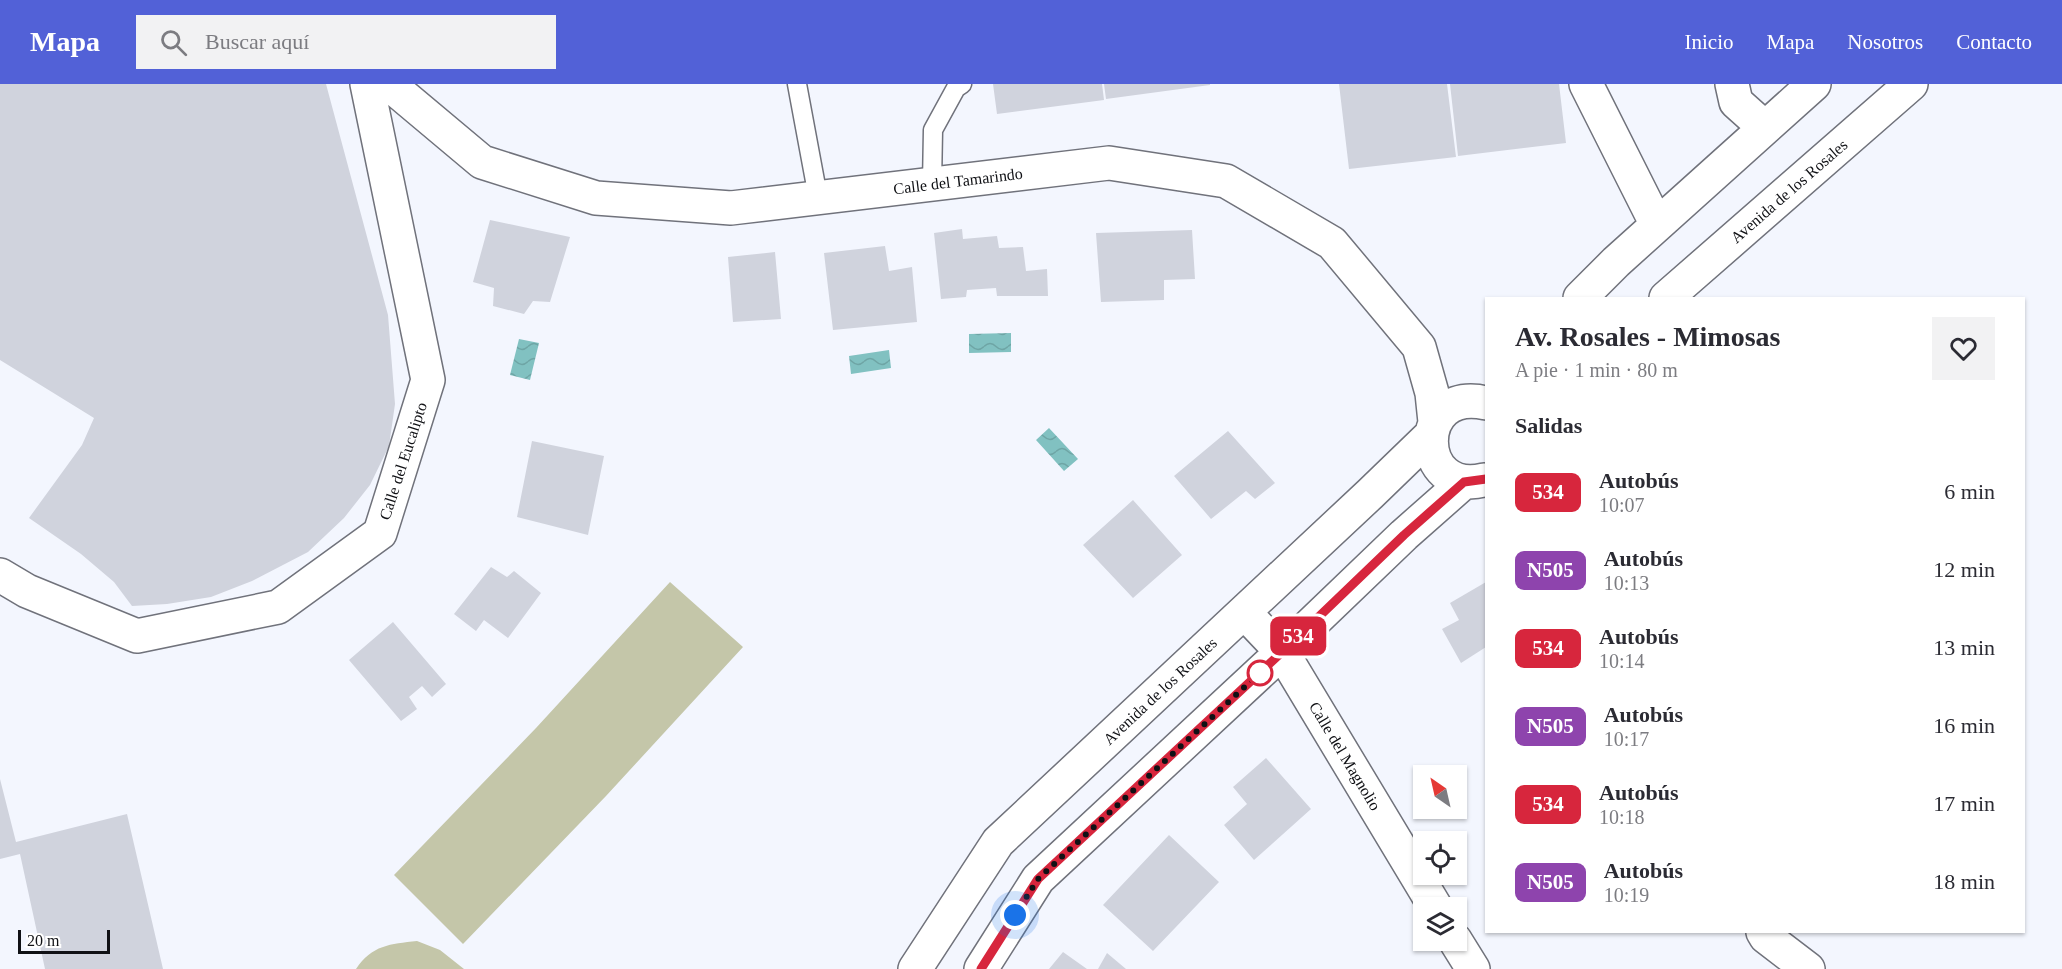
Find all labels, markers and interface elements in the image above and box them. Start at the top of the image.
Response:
search box [136,15,556,69]
text: Mapa [30,26,100,57]
icon: search [157,26,190,59]
text: Buscar aquí [205,29,309,54]
text: Inicio [1685,30,1734,54]
text: Mapa [1767,30,1814,54]
text: Nosotros [1847,30,1923,54]
text: Contacto [1956,30,2032,54]
street label: Avenida de los Rosales [1727,136,1851,246]
street label: Calle del Tamarindo [892,165,1024,197]
button: heart [1932,317,1995,380]
text: Av. Rosales - Mimosas [1515,321,1780,352]
text: A pie · 1 min · 80 m [1515,359,1678,381]
street label: Calle del Eucalipto [376,400,431,522]
text: Salidas [1515,413,1582,438]
text: Autobús [1599,468,1678,493]
text: 6 min [1944,479,1995,504]
text: 534 [1532,480,1564,504]
text: 10:07 [1599,494,1645,516]
text: Autobús [1604,546,1683,571]
text: 12 min [1933,557,1995,582]
text: N505 [1527,558,1574,582]
text: 10:13 [1604,572,1649,594]
line badge: 534 [1264,616,1332,656]
text: 534 [1282,624,1314,648]
text: Autobús [1599,624,1678,649]
street label: Avenida de los Rosales [1100,634,1220,748]
text: 13 min [1933,635,1995,660]
text: 534 [1532,636,1564,660]
text: 10:14 [1599,650,1645,672]
unlabelled marker [1247,660,1273,686]
street label: Calle del Magnolio [1305,699,1384,814]
text: Autobús [1604,702,1683,727]
text: 16 min [1933,713,1995,738]
text: N505 [1527,714,1574,738]
text: 10:17 [1604,728,1649,750]
north arrow [1413,765,1467,819]
map controls [1413,765,1467,951]
text: Autobús [1599,780,1678,805]
text: 17 min [1933,791,1995,816]
text: 534 [1532,792,1564,816]
text: 10:18 [1599,806,1645,828]
button: locate [1413,831,1467,885]
text: Autobús [1604,858,1683,883]
text: 18 min [1933,869,1995,894]
text: N505 [1527,870,1574,894]
text: 10:19 [1604,884,1649,906]
button: layers [1413,897,1467,951]
your location [1000,900,1030,930]
scale bar [18,927,110,954]
text: 20 m [27,932,59,949]

